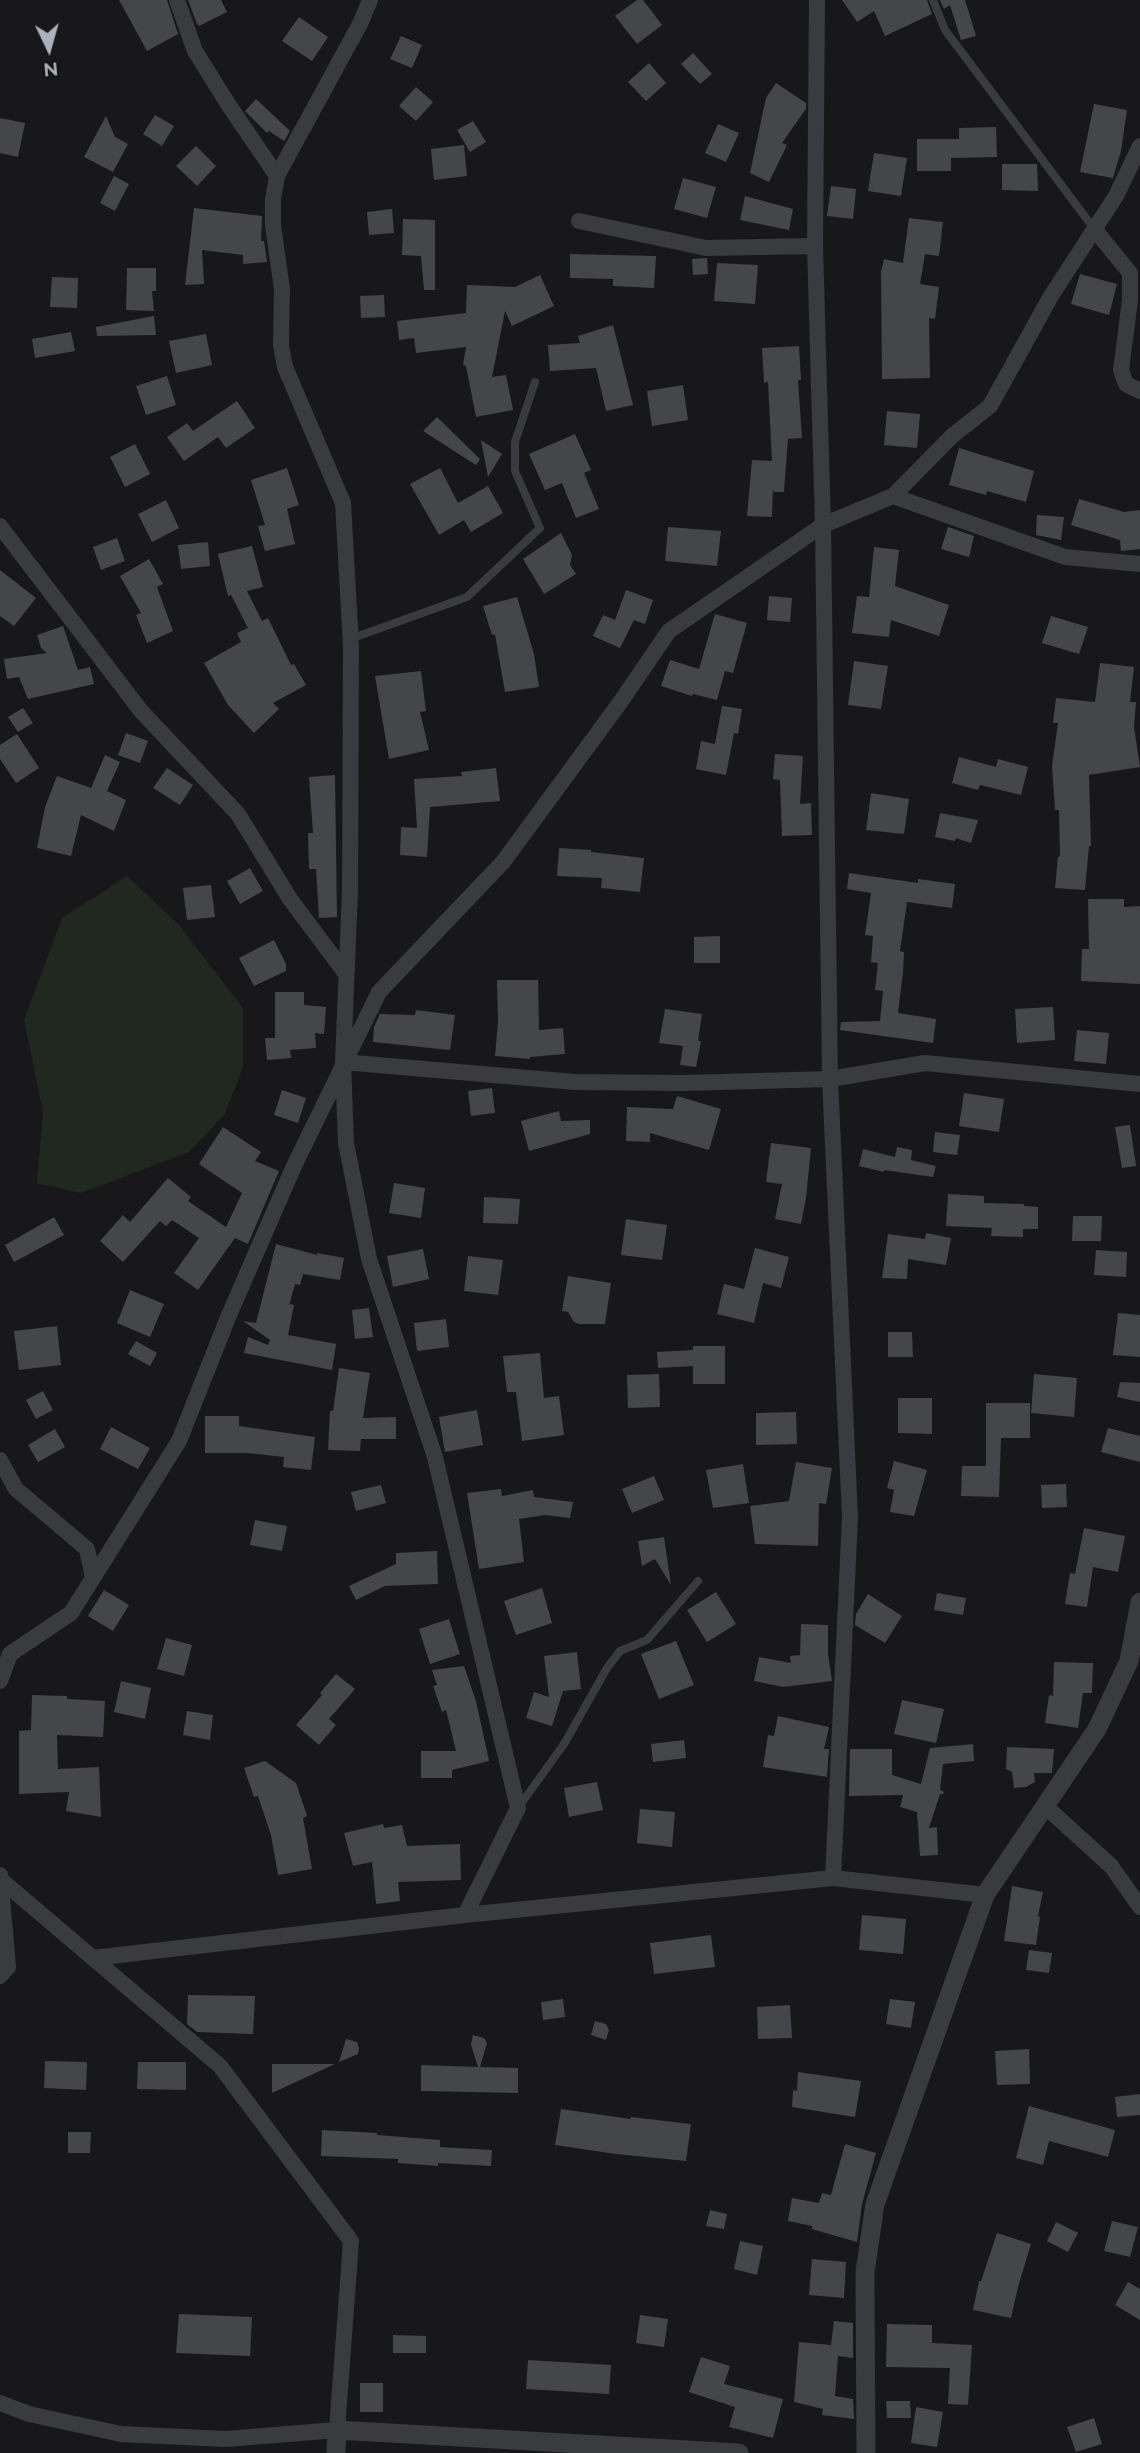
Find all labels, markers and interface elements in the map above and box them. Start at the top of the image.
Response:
north arrow [14,14,84,84]
text: N [43,58,59,82]

